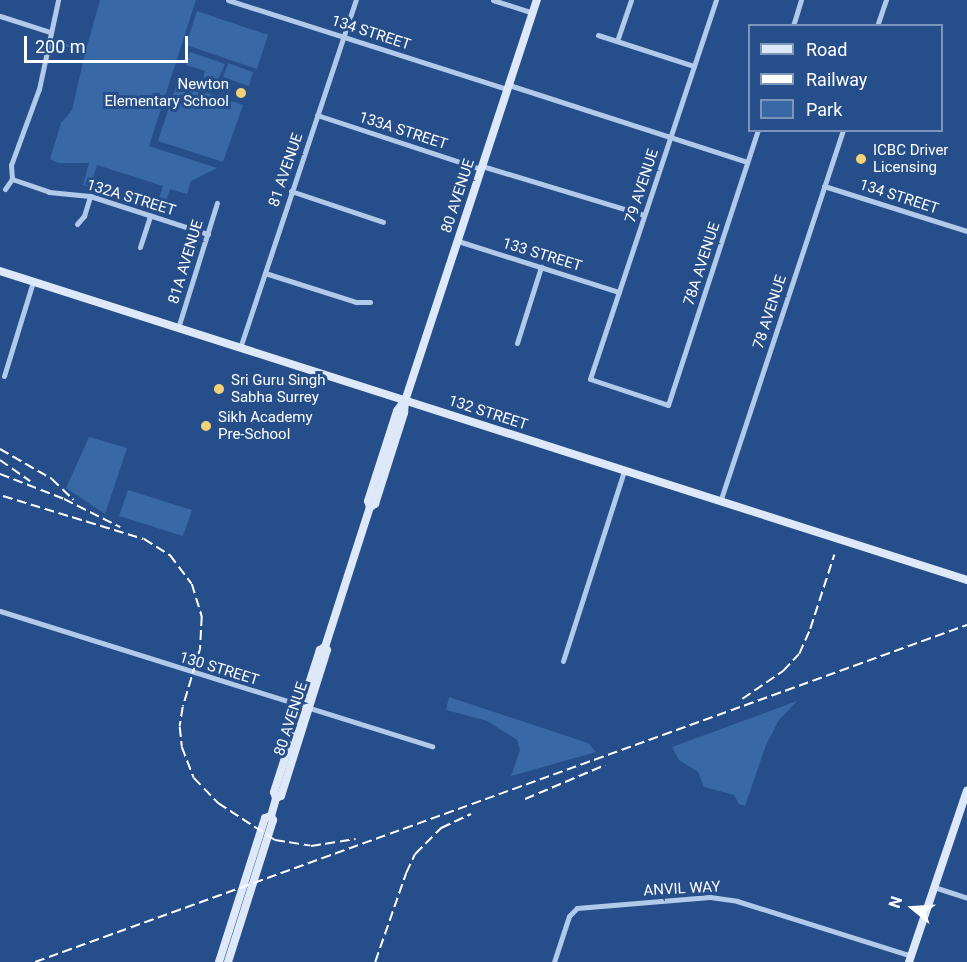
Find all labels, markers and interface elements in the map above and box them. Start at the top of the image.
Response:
street label: 134 STREET [329,12,413,54]
scale bar [27,24,190,62]
legend [748,24,943,132]
text: 200 m [35,36,86,57]
text: Road [806,39,847,60]
text: Railway [806,69,867,90]
place label: Newton Elementary School [105,75,229,110]
marker: Newton Elementary School [234,86,248,100]
text: Park [806,99,842,120]
street label: 133A STREET [356,108,450,154]
street label: 81 AVENUE [265,131,307,209]
place label: ICBC Driver Licensing [873,141,948,176]
street label: 79 AVENUE [622,147,662,225]
marker: ICBC Driver Licensing [854,152,868,166]
street label: 80 AVENUE [438,157,478,235]
street label: 132A STREET [84,176,178,220]
street label: 134 STREET [857,176,941,218]
street label: 81A AVENUE [165,218,207,306]
street label: 78A AVENUE [680,220,724,308]
street label: 133 STREET [500,234,584,276]
street label: 78 AVENUE [750,273,790,351]
place label: Sri Guru Singh Sabha Surrey [231,371,325,406]
marker: Sri Guru Singh Sabha Surrey [212,382,226,396]
street label: 132 STREET [446,392,530,434]
place label: Sikh Academy Pre-School [218,408,313,443]
marker: Sikh Academy Pre-School [199,419,213,433]
street label: 130 STREET [177,648,261,690]
street label: 80 AVENUE [271,680,311,758]
street label: ANVIL WAY [643,878,721,900]
north arrow [883,878,943,938]
text: N [885,894,906,911]

